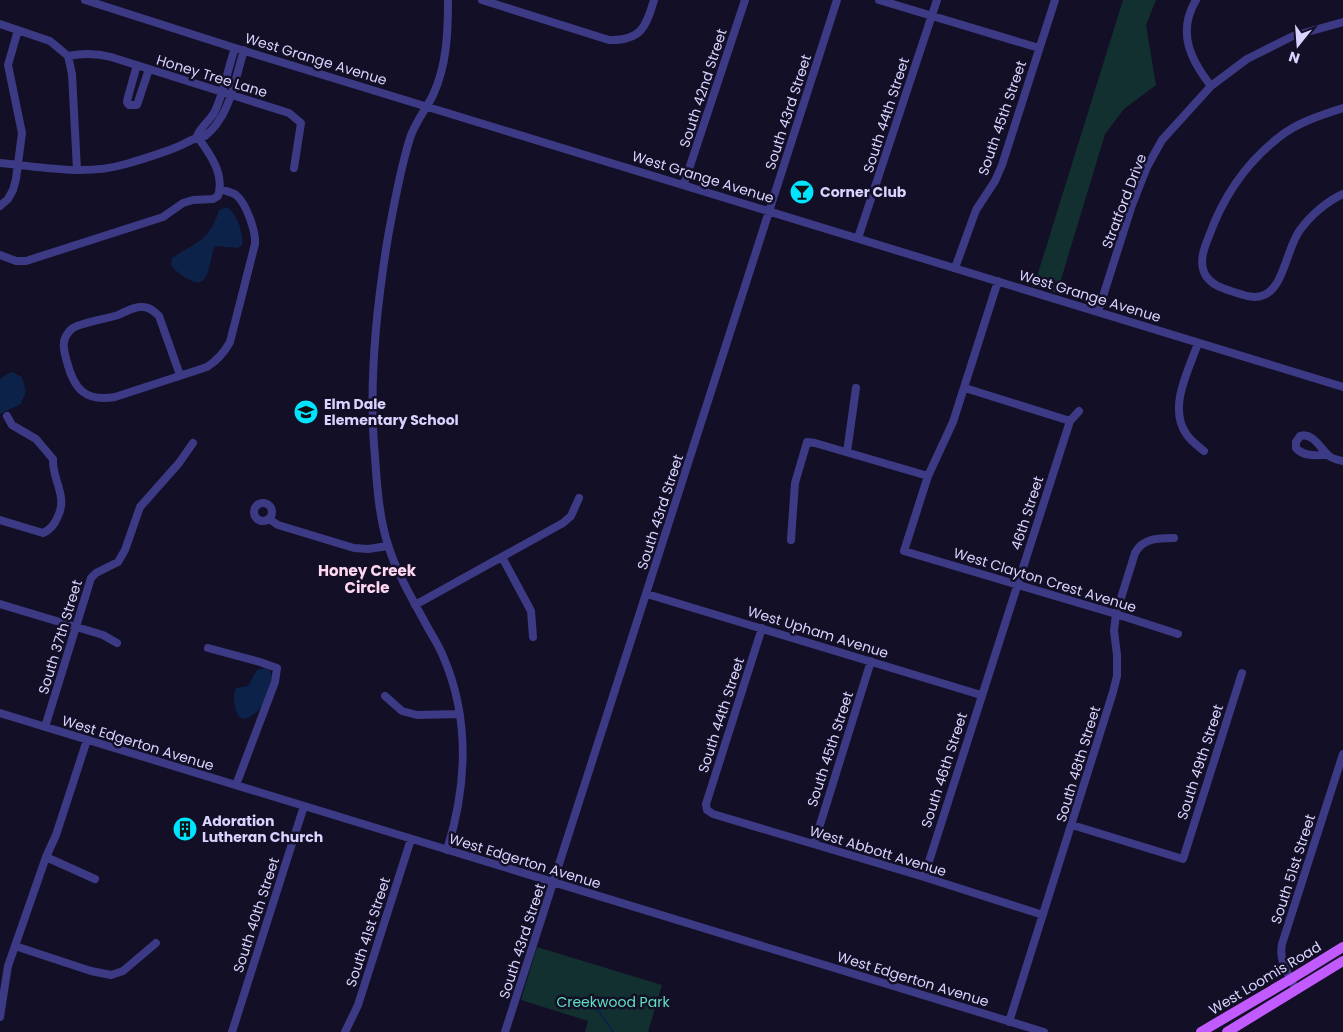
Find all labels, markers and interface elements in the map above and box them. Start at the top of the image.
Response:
north arrow [1273,20,1323,70]
street label: South 42nd Street [674,26,732,150]
street label: West Grange Avenue [243,28,390,90]
text: N [1286,46,1302,69]
street label: Honey Tree Lane [154,50,270,102]
street label: South 43rd Street [760,52,816,172]
street label: South 44th Street [858,55,914,175]
street label: South 45th Street [973,58,1031,178]
street label: West Grange Avenue [630,146,777,208]
street label: Stratford Drive [1097,150,1151,251]
bar icon: Corner Club [789,179,815,205]
place label: Corner Club [820,182,907,202]
street label: West Grange Avenue [1017,265,1164,327]
place label: Elm Dale Elementary School [324,394,459,430]
school or university icon: Elm Dale Elementary School [293,399,319,425]
street label: South 43rd Street [632,452,688,572]
street label: 46th Street [1006,474,1048,552]
street label: West Clayton Crest Avenue [951,543,1139,617]
district label: Honey Creek Circle [318,560,417,598]
street label: South 37th Street [33,577,87,697]
street label: West Upham Avenue [745,601,891,663]
street label: South 44th Street [693,655,749,775]
street label: South 45th Street [802,689,858,809]
street label: South 49th Street [1172,702,1228,822]
street label: South 48th Street [1051,704,1105,824]
street label: West Edgerton Avenue [60,710,217,776]
street label: South 46th Street [916,710,972,830]
place label: Adoration Lutheran Church [202,811,323,847]
street label: South 51st Street [1266,812,1320,926]
building icon: Adoration Lutheran Church [172,816,198,842]
street label: West Abbott Avenue [807,821,949,881]
street label: West Edgerton Avenue [447,828,604,894]
street label: South 40th Street [228,855,284,975]
street label: South 41st Street [341,875,395,989]
street label: South 43rd Street [494,881,550,1001]
street label: West Loomis Road [1205,937,1325,1019]
street label: West Edgerton Avenue [835,946,992,1012]
park label: Creekwood Park [556,992,670,1012]

